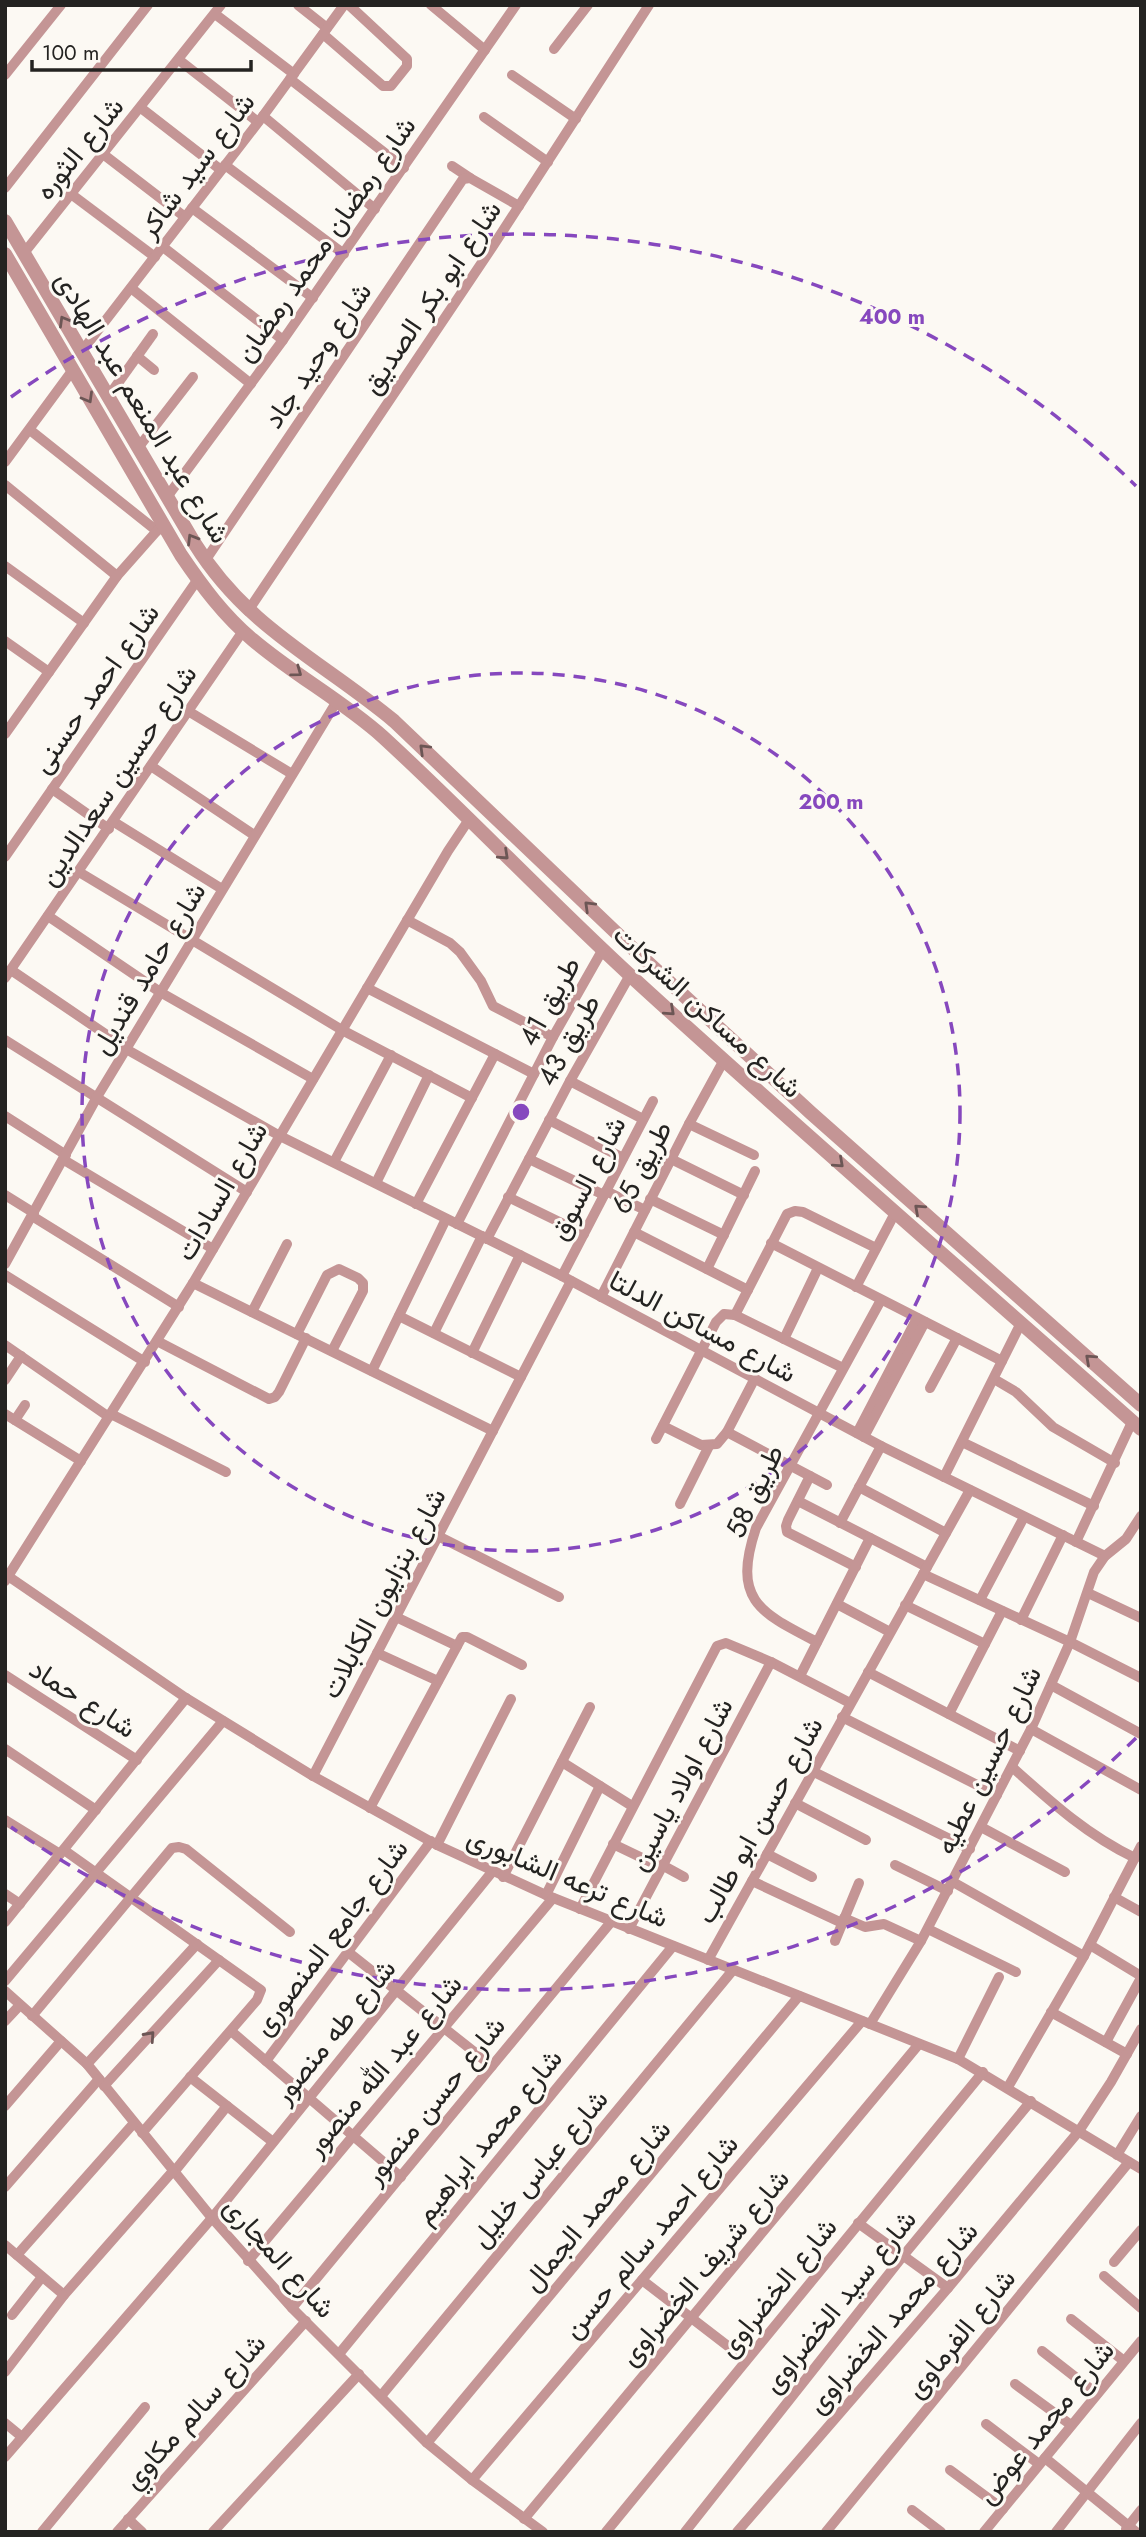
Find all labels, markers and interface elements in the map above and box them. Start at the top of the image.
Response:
scale bar [32,28,250,72]
text: 100 m [42,38,99,68]
street label: شارع سيد شاكر [127,84,265,247]
street label: شارع الثوره [25,88,134,209]
street label: شارع رمضان محمد رمضان [225,108,426,371]
street label: شارع ابو بكر الصديق [351,192,512,402]
street label: شارع عبد المنعم عبد الهادى [45,263,240,551]
street label: شارع وحيد جاد [253,274,382,437]
text: 400 m [859,302,925,332]
one-way arrow [59,316,72,329]
one-way arrow [80,391,93,404]
one-way arrow [187,533,200,546]
street label: شارع احمد حسنى [21,595,169,782]
street label: شارع حسين سعدالدين [28,656,207,894]
one-way arrow [289,664,302,676]
one-way arrow [419,745,432,758]
text: 200 m [798,787,864,817]
one-way arrow [496,846,509,859]
street label: شارع حامد قنديل [81,874,216,1062]
one-way arrow [584,902,597,915]
street label: شارع مساكن الشركات [604,915,811,1108]
street label: طريق 41 [508,949,591,1053]
street label: طريق 43 [526,987,610,1094]
one-way arrow [661,1002,674,1015]
centre of rings [509,1100,533,1124]
street label: شارع السوق [539,1109,636,1248]
street label: شارع السادات [165,1114,278,1268]
street label: طريق 65 [601,1114,682,1221]
one-way arrow [831,1154,844,1167]
one-way arrow [915,1204,928,1217]
street label: شارع مساكن الدلتا [602,1260,804,1393]
one-way arrow [1085,1355,1098,1368]
street label: طريق 58 [715,1438,794,1545]
street label: شارع بنزايون الكابلات [310,1480,456,1706]
street label: شارع حماد [21,1648,144,1748]
street label: شارع حسين عطيه [925,1659,1052,1861]
street label: شارع اولاد ياسين [618,1690,743,1878]
street label: شارع حسن ابو طالب [686,1709,833,1931]
street label: شارع ترعه الشابورى [461,1817,675,1938]
street label: شارع جامع المنصورى [243,1830,418,2044]
street label: شارع طه منصور [262,1950,406,2114]
street label: شارع عبد الله منصور [294,1965,472,2166]
street label: شارع حسن منصور [353,2007,515,2194]
one-way arrow [142,2031,154,2044]
street label: شارع محمد ابراهيم [405,2040,572,2233]
street label: شارع عباس خليل [461,2080,618,2256]
street label: شارع محمد الجمال [512,2111,681,2300]
street label: شارع احمد سالم حسن [553,2125,748,2347]
street label: شارع شريف الخضراوى [610,2160,799,2375]
street label: شارع المجارى [214,2187,345,2327]
street label: شارع سيد الخضراوى [752,2201,926,2402]
street label: شارع الخضراوى [708,2208,847,2366]
street label: شارع محمد الخضراوى [797,2212,988,2423]
street label: شارع الفرماوى [895,2260,1026,2407]
street label: شارع سالم مكاوي [113,2324,277,2500]
street label: شارع محمد عوض [967,2332,1124,2513]

